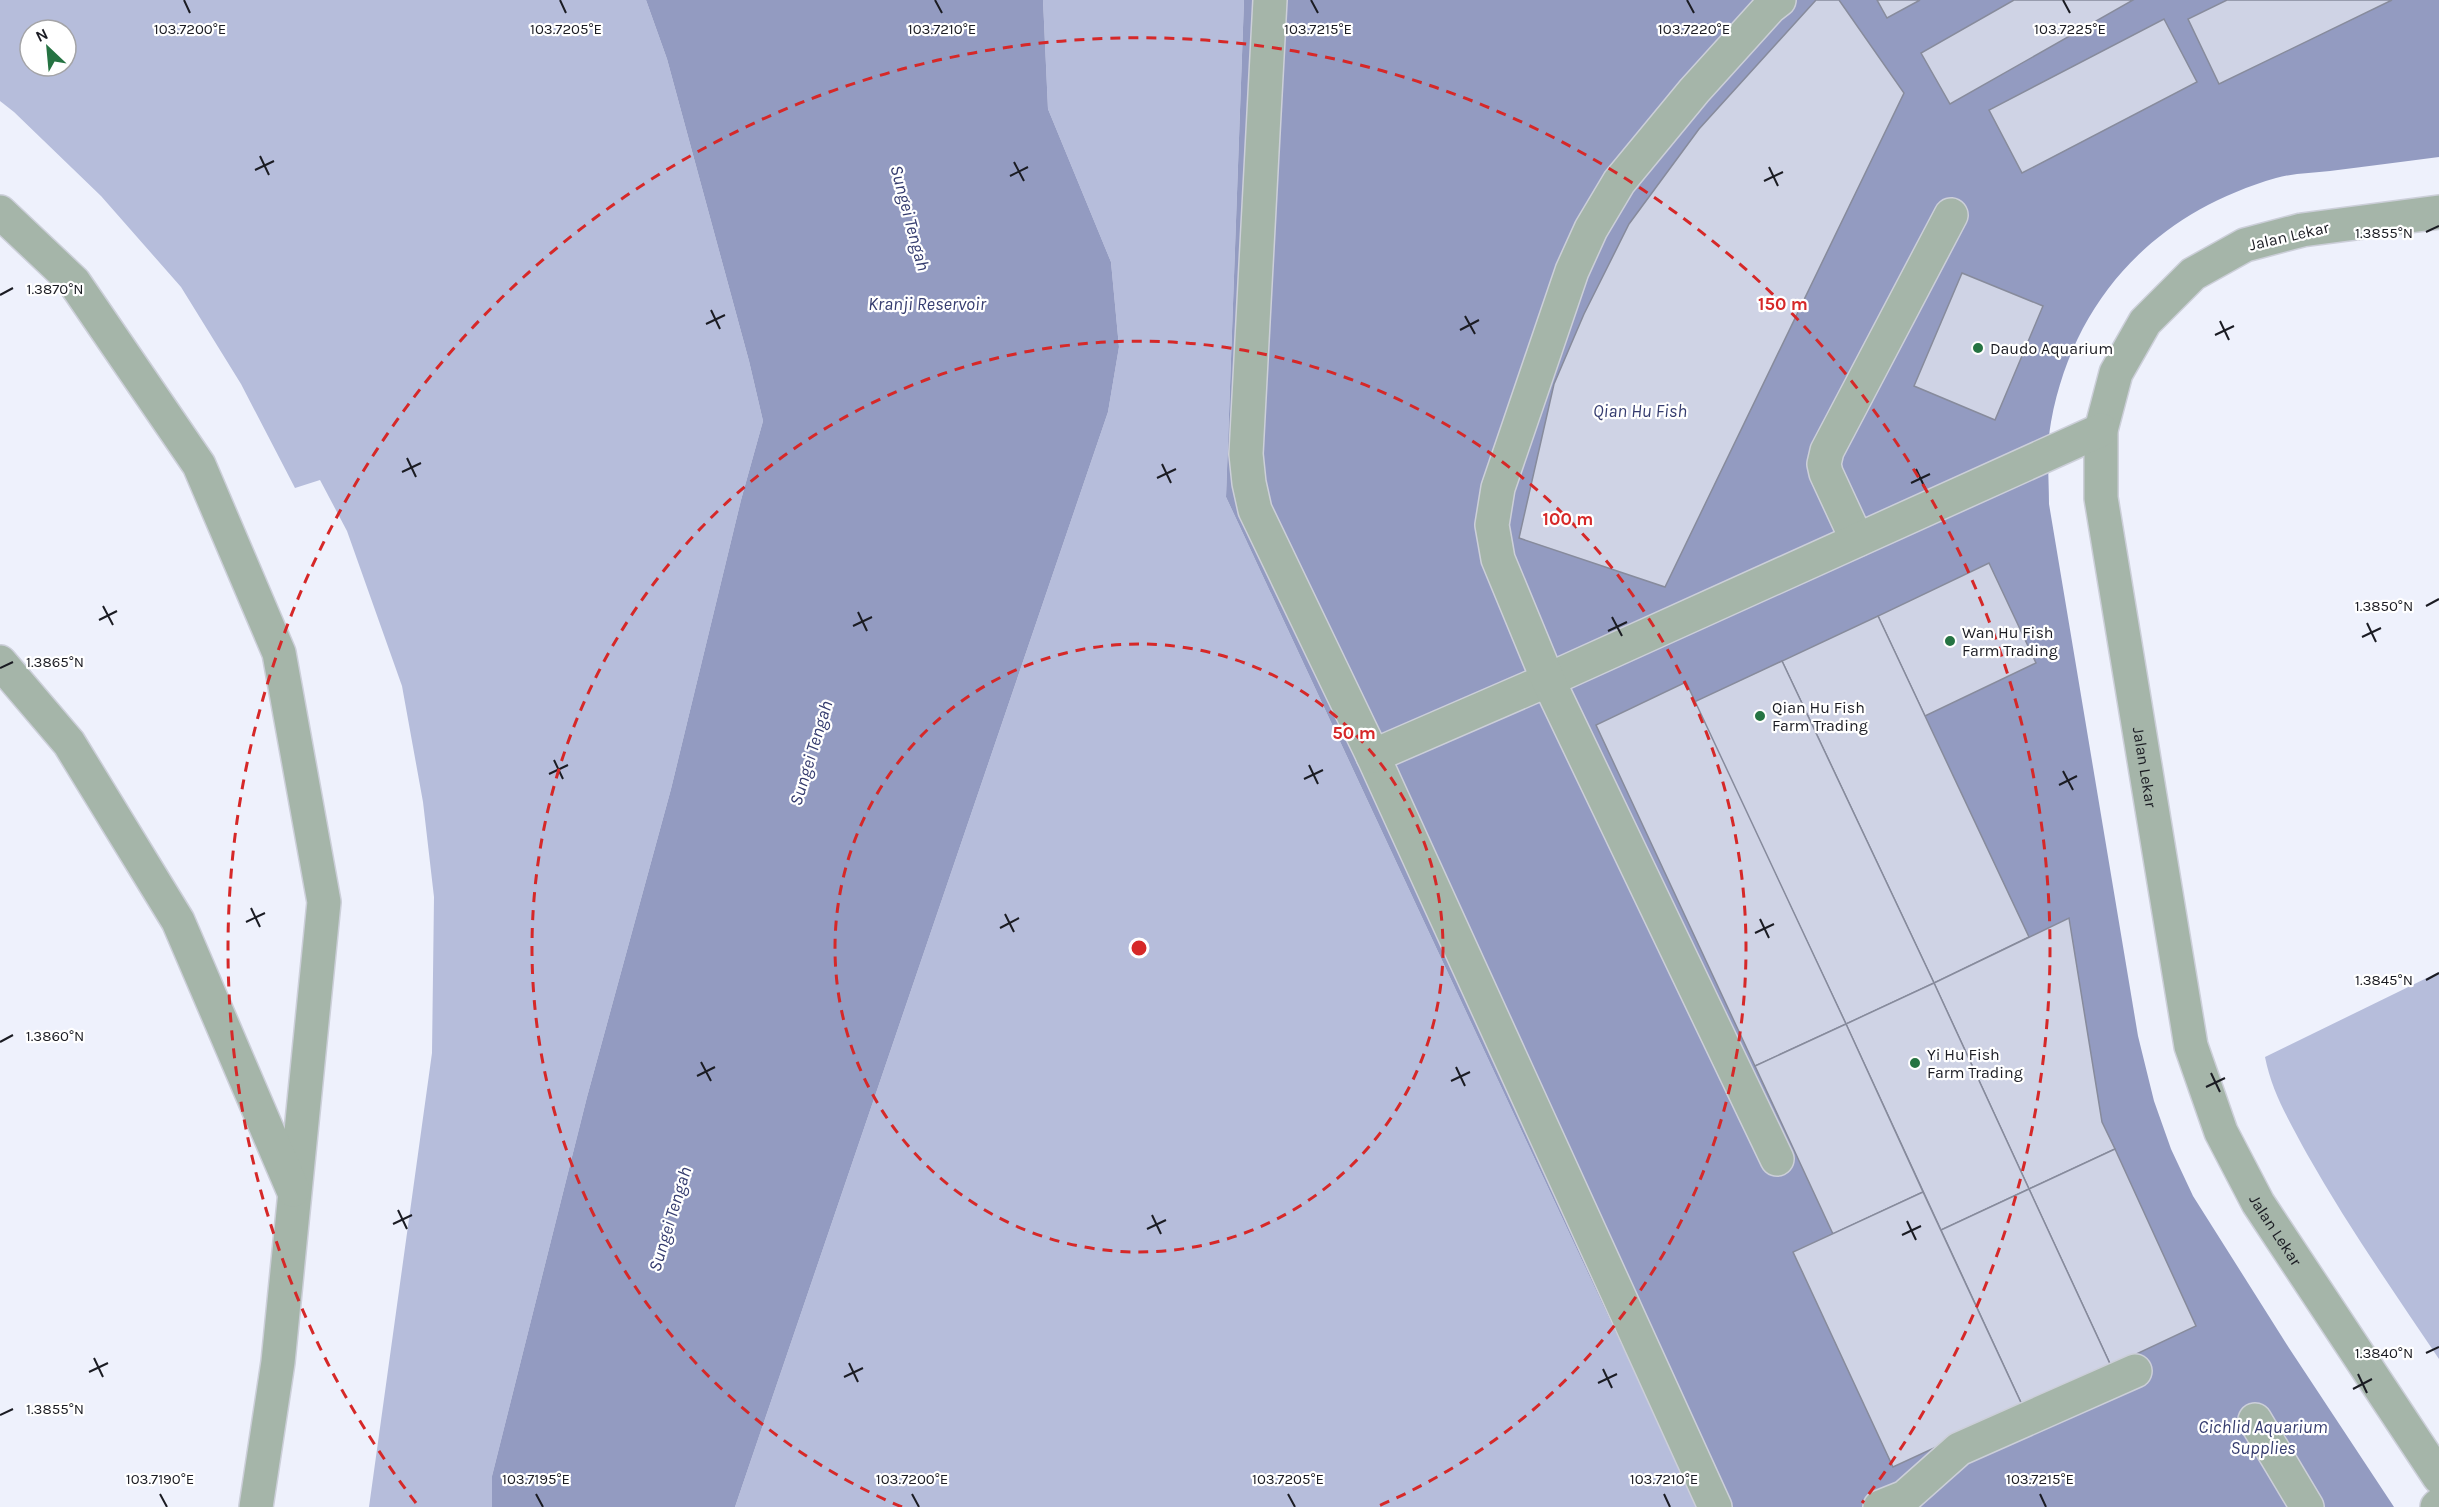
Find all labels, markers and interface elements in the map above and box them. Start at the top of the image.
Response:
north arrow [18,18,78,78]
text: 103.7200°E [154,20,226,38]
text: 103.7205°E [530,20,602,38]
text: 103.7210°E [908,20,976,38]
text: 103.7215°E [1284,20,1352,38]
text: 103.7220°E [1658,20,1730,38]
text: 103.7225°E [2034,20,2106,38]
text: N [32,24,51,46]
water label: Sungei Tengah [885,163,935,273]
street label: Jalan Lekar [2247,218,2331,254]
text: 1.3855°N [2355,224,2413,242]
text: 1.3870°N [26,280,84,298]
water label: Kranji Reservoir [868,293,987,315]
text: 150 m [1758,293,1808,315]
place label: Daudo Aquarium [1990,339,2113,358]
marker: Daudo Aquarium [1971,341,1985,355]
water label: Qian Hu Fish [1593,400,1687,422]
text: 100 m [1543,508,1593,530]
text: 1.3850°N [2355,597,2413,615]
place label: Wan Hu Fish Farm Trading [1962,623,2058,660]
marker: Wan Hu Fish Farm Trading [1943,634,1957,648]
text: 1.3865°N [26,653,84,671]
water label: Sungei Tengah [785,698,837,808]
place label: Qian Hu Fish Farm Trading [1772,698,1868,735]
marker: Qian Hu Fish Farm Trading [1753,709,1767,723]
text: 50 m [1332,722,1376,744]
street label: Jalan Lekar [2129,726,2161,809]
centre of rings [1129,938,1149,958]
text: 1.3845°N [2355,971,2413,989]
text: 1.3860°N [26,1027,84,1045]
place label: Yi Hu Fish Farm Trading [1927,1045,2023,1082]
marker: Yi Hu Fish Farm Trading [1908,1056,1922,1070]
water label: Sungei Tengah [644,1164,696,1274]
street label: Jalan Lekar [2246,1191,2306,1269]
text: 1.3840°N [2355,1344,2413,1362]
text: 1.3855°N [26,1400,84,1418]
water label: Cichlid Aquarium Supplies [2198,1416,2328,1459]
text: 103.7190°E [126,1470,194,1488]
text: 103.7195°E [502,1470,570,1488]
text: 103.7200°E [876,1470,948,1488]
text: 103.7205°E [1252,1470,1324,1488]
text: 103.7210°E [1630,1470,1698,1488]
text: 103.7215°E [2006,1470,2074,1488]

